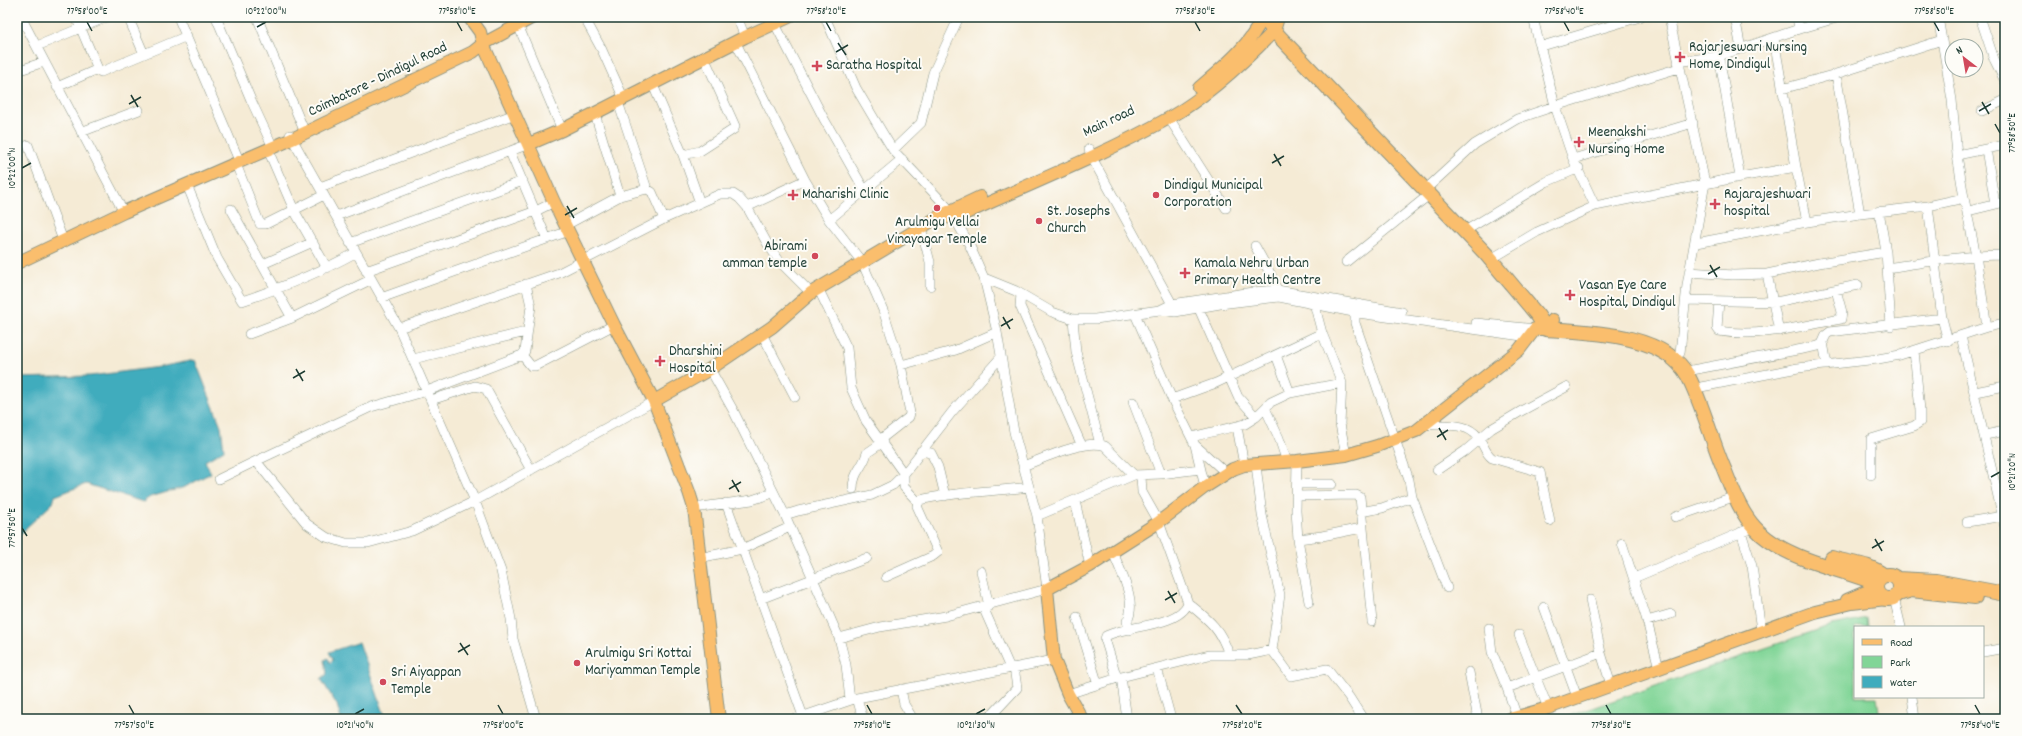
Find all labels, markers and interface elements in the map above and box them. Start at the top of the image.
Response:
text: 77°58'00"E [67,5,108,19]
text: 10°22'00"N [246,5,287,19]
text: 77°58'10"E [438,5,476,19]
text: 77°58'20"E [806,5,846,19]
text: 77°58'30"E [1175,5,1215,19]
text: 77°58'40"E [1544,5,1584,19]
text: 77°58'50"E [1914,5,1954,19]
street label: Coimbatore - Dindigul Road [305,37,451,123]
place label: Rajarjeswari Nursing Home, Dindigul [1689,37,1807,76]
north arrow [1944,38,1984,78]
text: N [1953,43,1967,59]
marker: Rajarjeswari Nursing Home, Dindigul [1674,51,1686,63]
place label: Saratha Hospital [826,55,922,77]
marker: Saratha Hospital [811,60,823,72]
street label: Main road [1079,100,1139,144]
text: 77°58'50"E [2006,113,2020,153]
place label: Meenakshi Nursing Home [1588,122,1665,161]
marker: Meenakshi Nursing Home [1573,136,1585,148]
text: 10°22'00"N [6,147,20,188]
place label: Dindigul Municipal Corporation [1164,175,1263,214]
place label: Maharishi Clinic [802,184,889,206]
place label: Rajarajeshwari hospital [1724,184,1811,223]
marker: Maharishi Clinic [787,189,799,201]
marker: Dindigul Municipal Corporation [1151,190,1161,200]
marker: Rajarajeshwari hospital [1709,198,1721,210]
place label: St. Josephs Church [1047,201,1110,240]
marker: Arulmigu Vellai Vinayagar Temple [932,203,942,213]
place label: Arulmigu Vellai Vinayagar Temple [887,212,987,251]
marker: St. Josephs Church [1034,216,1044,226]
place label: Abirami amman temple [722,236,807,275]
marker: Abirami amman temple [810,251,820,261]
place label: Kamala Nehru Urban Primary Health Centre [1194,253,1321,292]
marker: Kamala Nehru Urban Primary Health Centre [1179,267,1191,279]
place label: Vasan Eye Care Hospital, Dindigul [1579,275,1676,314]
marker: Vasan Eye Care Hospital, Dindigul [1564,289,1576,301]
place label: Dharshini Hospital [669,341,722,380]
marker: Dharshini Hospital [654,355,666,367]
text: 10°21'20"N [2006,453,2020,491]
text: 77°57'50"E [6,508,20,548]
legend [1854,626,1984,698]
text: Road [1890,635,1912,652]
place label: Arulmigu Sri Kottai Mariyamman Temple [585,643,701,682]
text: Park [1890,655,1911,672]
marker: Arulmigu Sri Kottai Mariyamman Temple [572,658,582,668]
place label: Sri Aiyappan Temple [391,662,461,701]
text: Water [1890,675,1917,692]
marker: Sri Aiyappan Temple [378,677,388,687]
text: 77°57'50"E [114,719,154,733]
text: 10°21'40"N [336,719,374,733]
text: 77°58'00"E [483,719,524,733]
text: 77°58'10"E [853,719,891,733]
text: 10°21'30"N [957,719,995,733]
text: 77°58'20"E [1222,719,1262,733]
text: 77°58'30"E [1591,719,1631,733]
text: 77°58'40"E [1960,719,2000,733]

